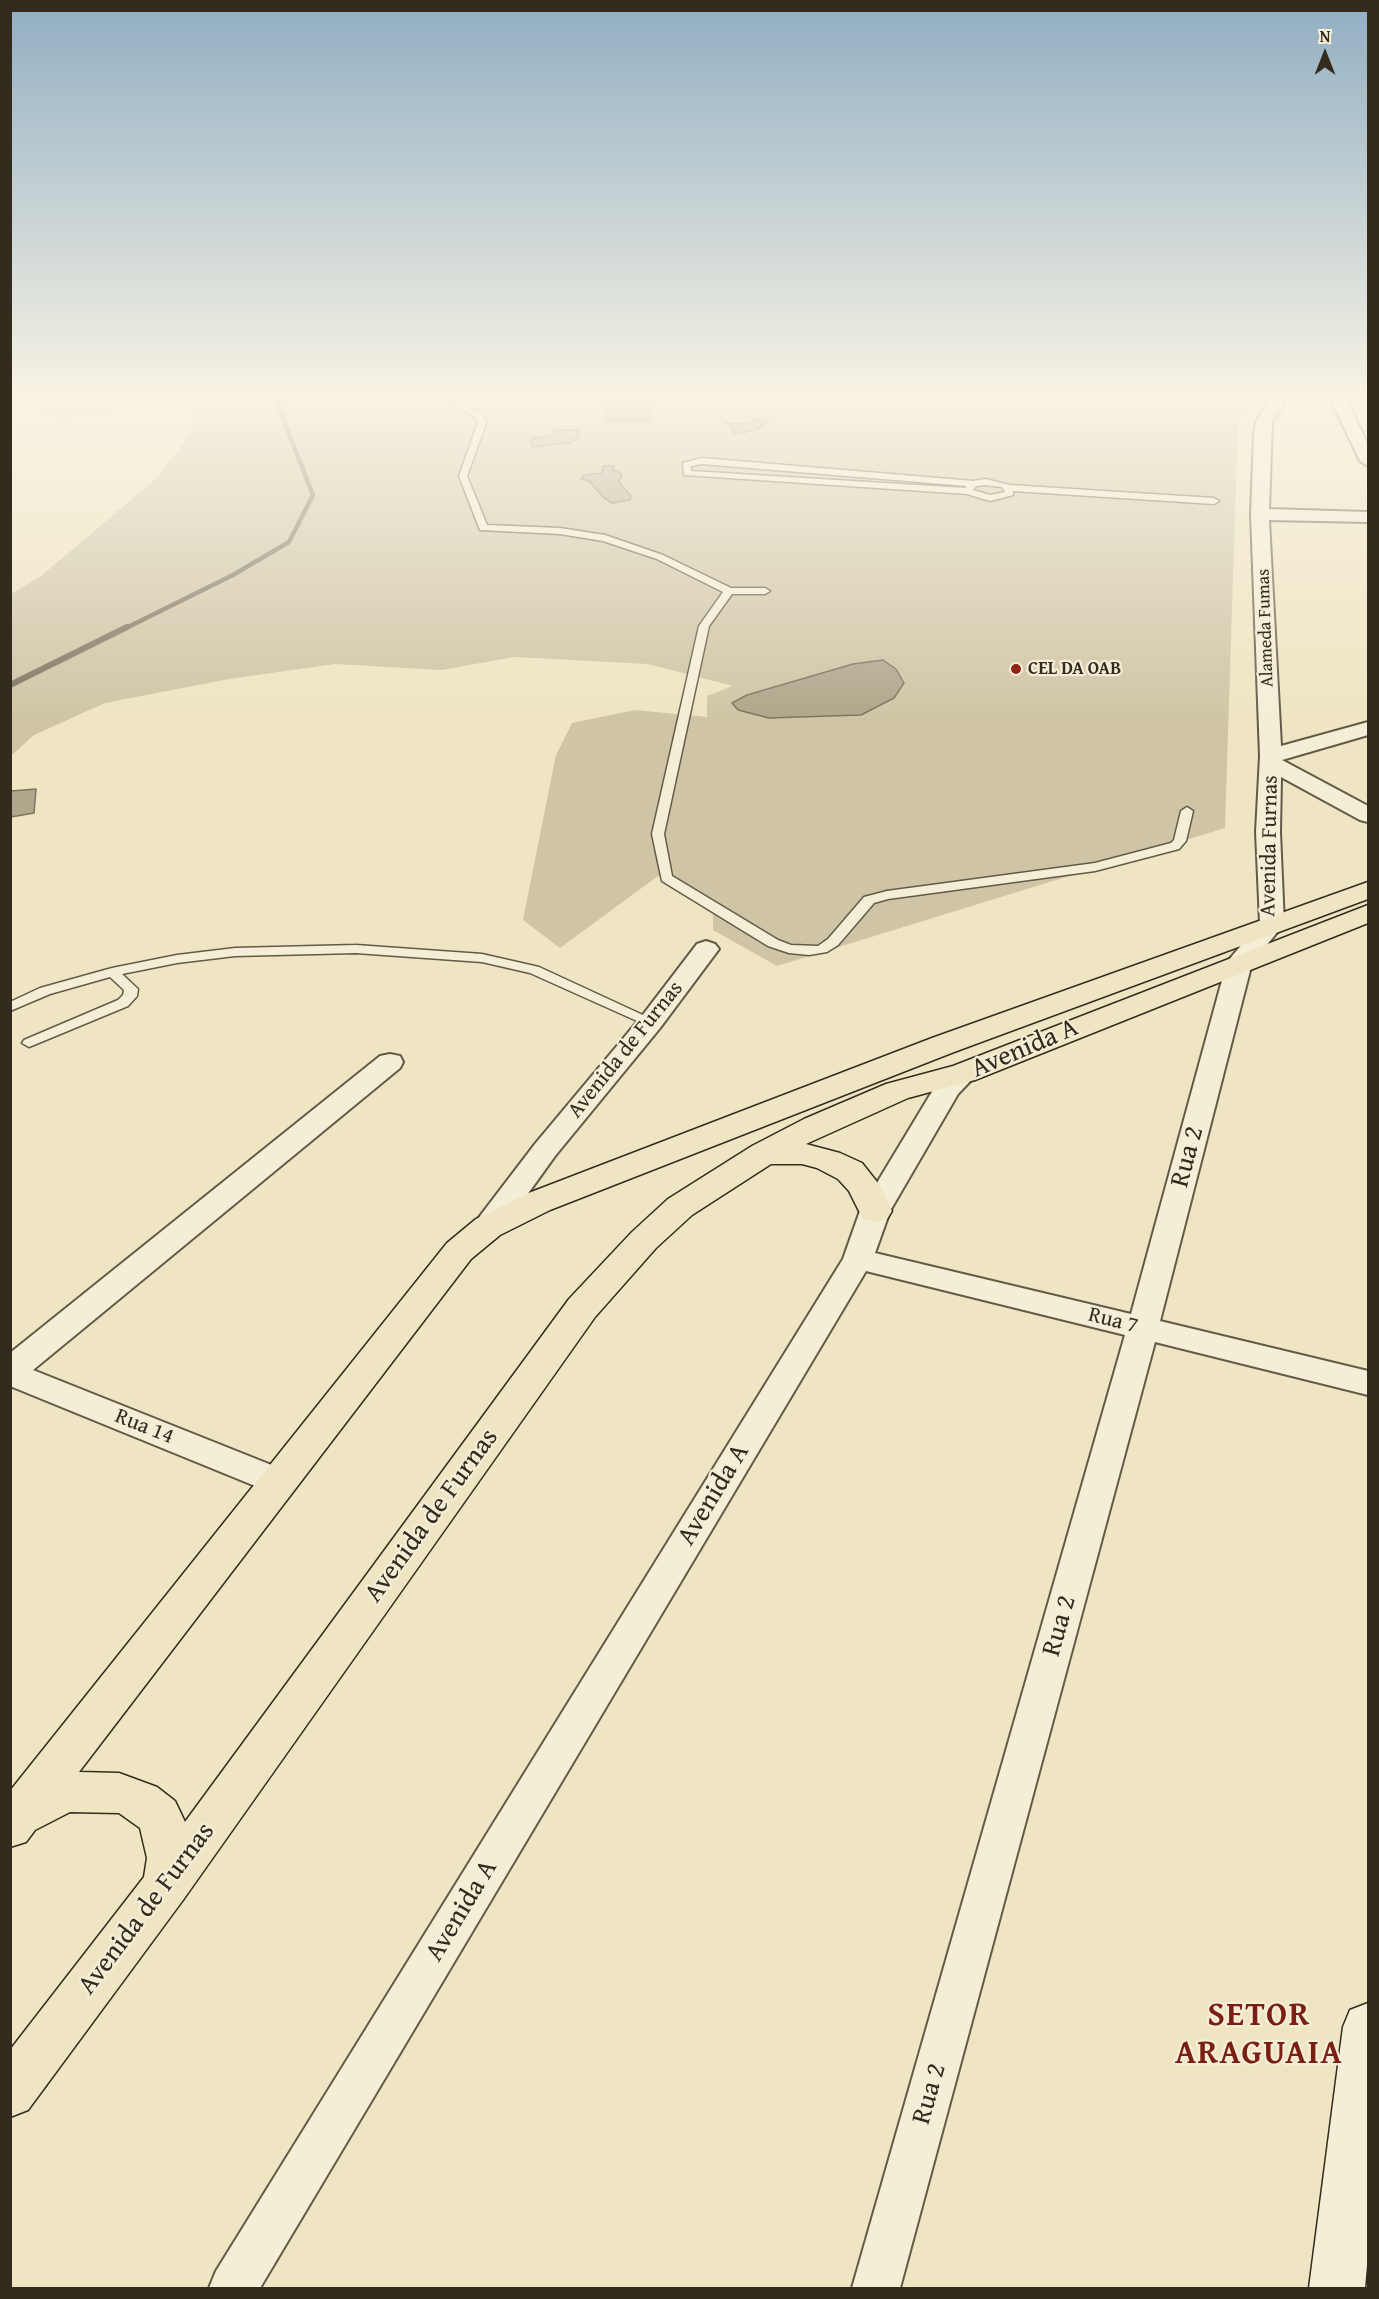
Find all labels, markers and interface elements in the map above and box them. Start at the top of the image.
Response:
north arrow [1295,24,1355,84]
text: N [1320,24,1330,48]
street label: Alameda Fumas [1253,568,1279,688]
place label: CEL DA OAB [1028,658,1121,680]
marker: CEL DA OAB [1009,662,1023,676]
street label: Avenida Furnas [1256,775,1284,917]
street label: Avenida de Furnas [563,976,689,1124]
street label: Avenida A [967,1012,1083,1086]
street label: Rua 2 [1164,1123,1212,1191]
street label: Rua 7 [1085,1302,1141,1340]
street label: Rua 14 [111,1403,177,1451]
street label: Avenida de Furnas [358,1423,506,1609]
street label: Avenida A [671,1438,757,1552]
street label: Rua 2 [1036,1592,1084,1660]
street label: Avenida de Furnas [72,1817,222,2001]
street label: Avenida A [419,1854,505,1968]
district label: SETOR ARAGUAIA [1175,1997,1343,2075]
street label: Rua 2 [906,2060,954,2128]

